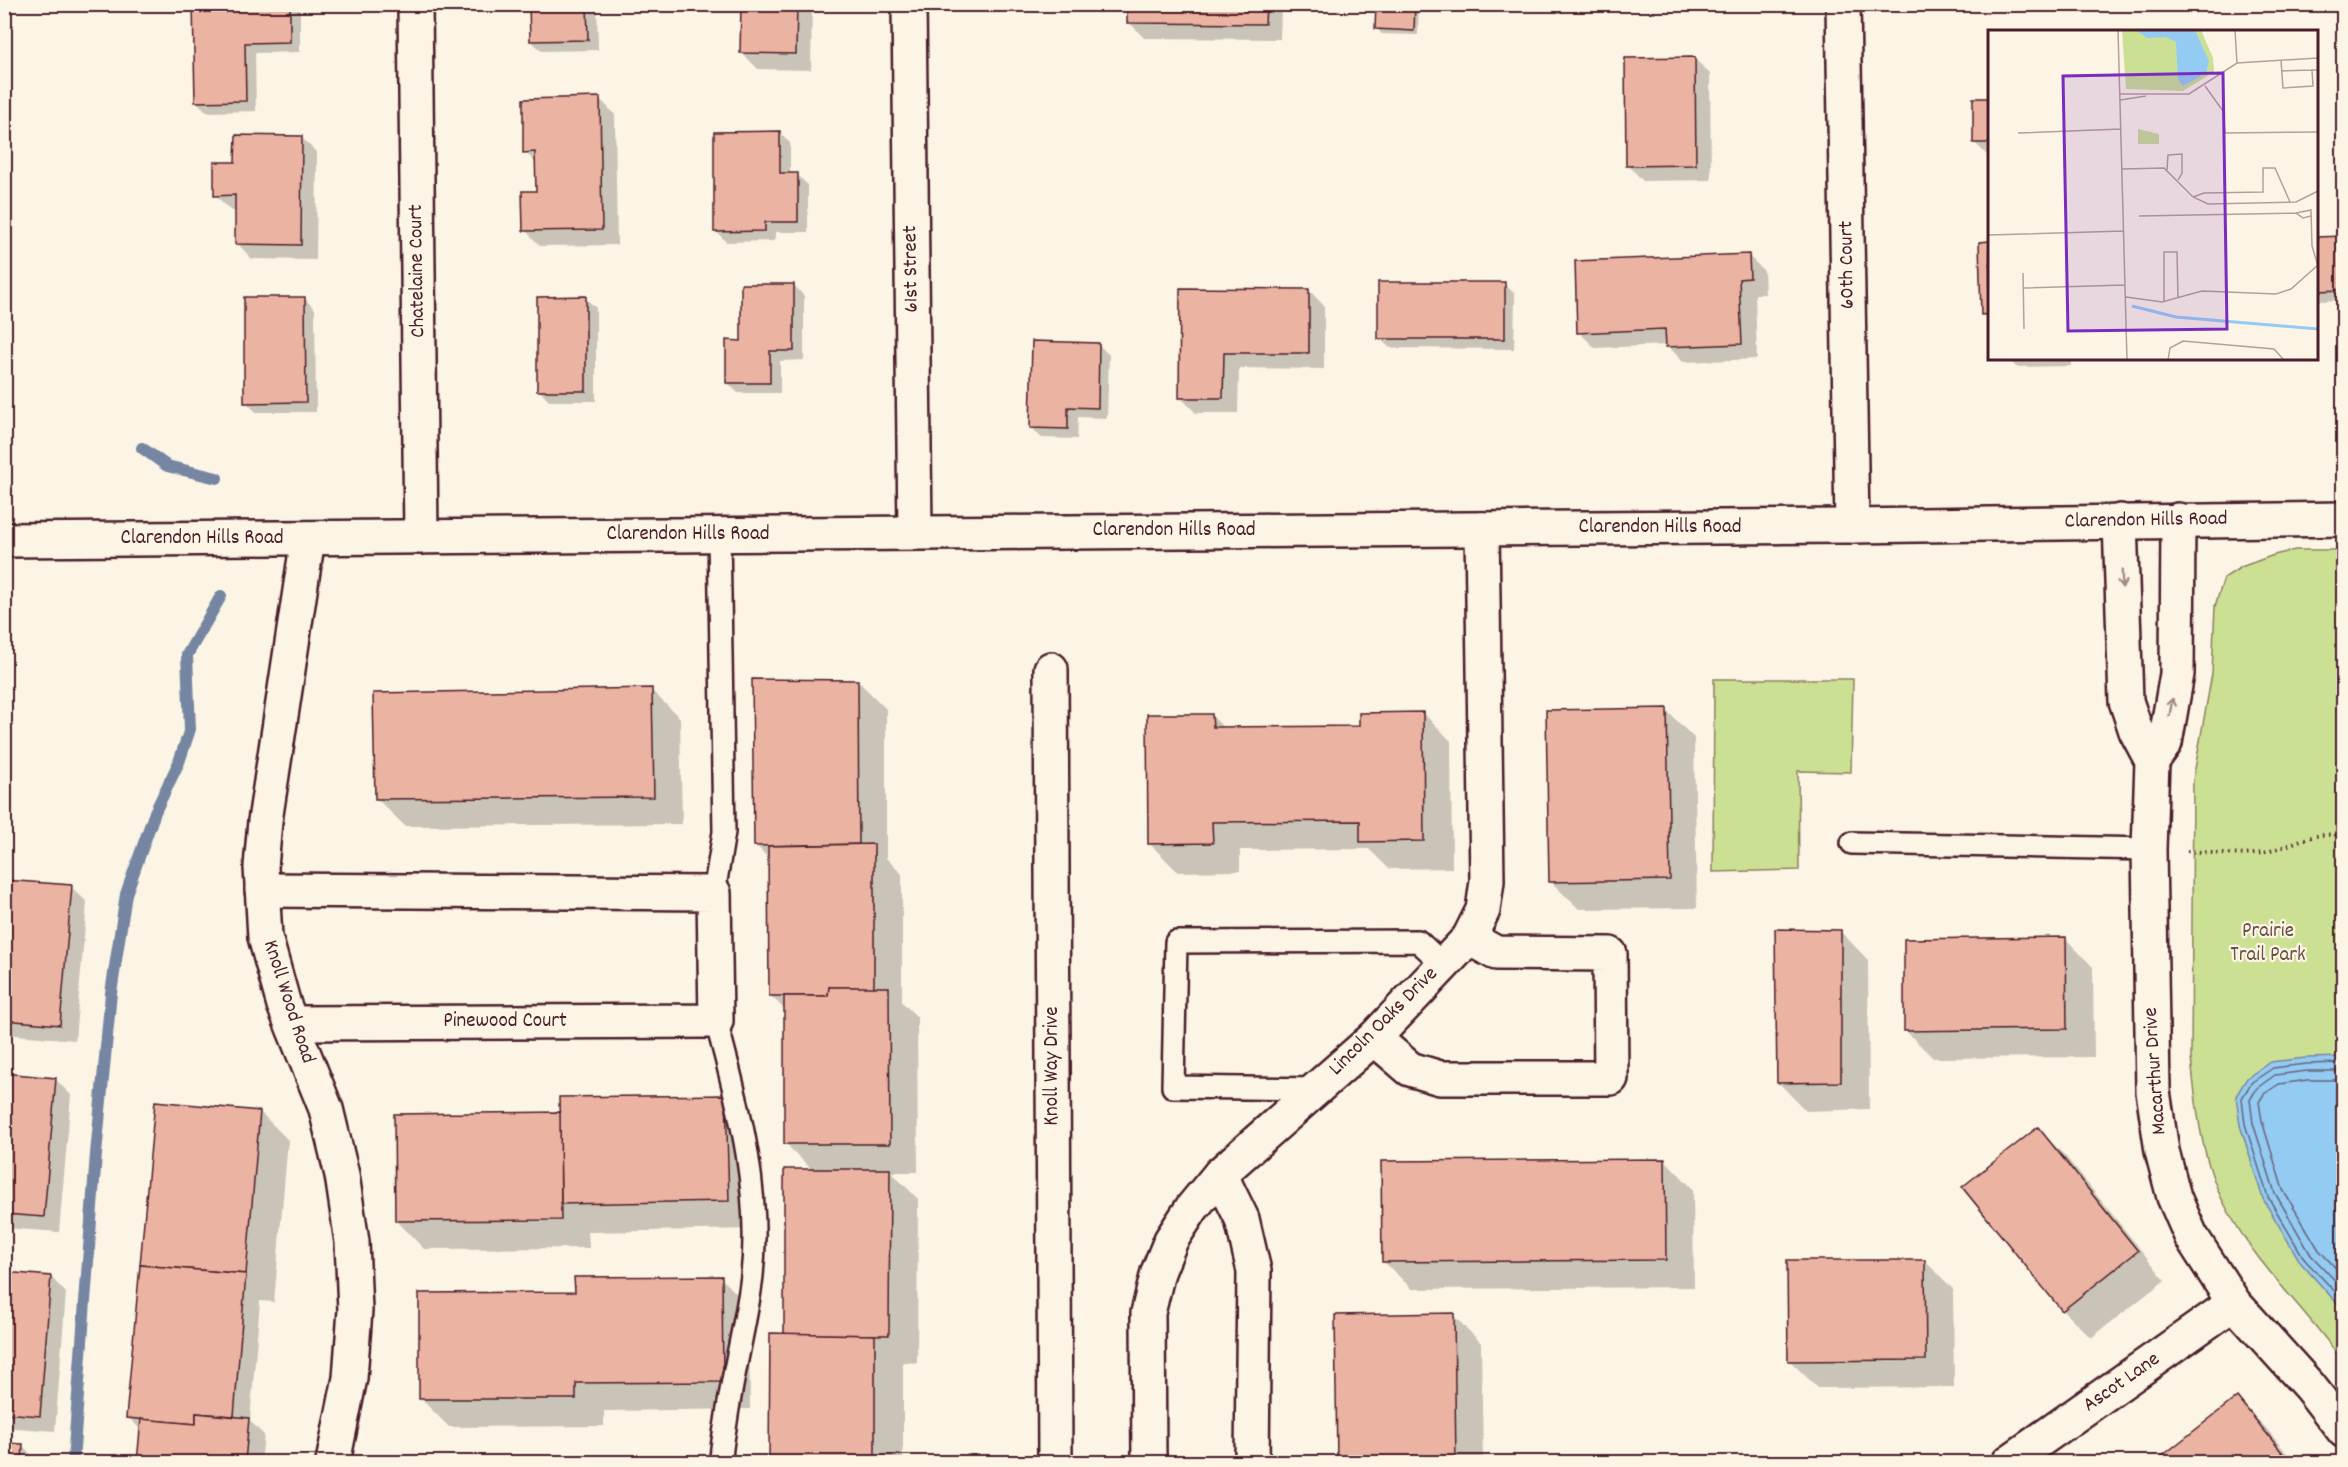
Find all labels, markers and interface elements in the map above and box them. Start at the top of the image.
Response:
inset map [1988,30,2318,360]
street label: Chatelaine Court [402,204,434,338]
street label: 60th Court [1832,220,1864,309]
street label: 61st Street [896,225,928,313]
street label: Clarendon Hills Road [2064,505,2228,537]
street label: Clarendon Hills Road [1578,513,1742,543]
street label: Clarendon Hills Road [1092,516,1256,546]
street label: Clarendon Hills Road [606,520,770,550]
street label: Clarendon Hills Road [120,524,284,554]
one-way arrow [2116,569,2127,589]
one-way arrow [2166,697,2177,717]
park label: Prairie Trail Park [2230,917,2306,971]
street label: Knoll Wood Road [254,936,322,1068]
street label: Lincoln Oaks Drive [1322,960,1446,1084]
street label: Knoll Way Drive [1038,1006,1068,1126]
street label: Macarthur Drive [2137,1006,2175,1136]
street label: Pinewood Court [443,1007,567,1037]
street label: Ascot Lane [2077,1345,2167,1421]

